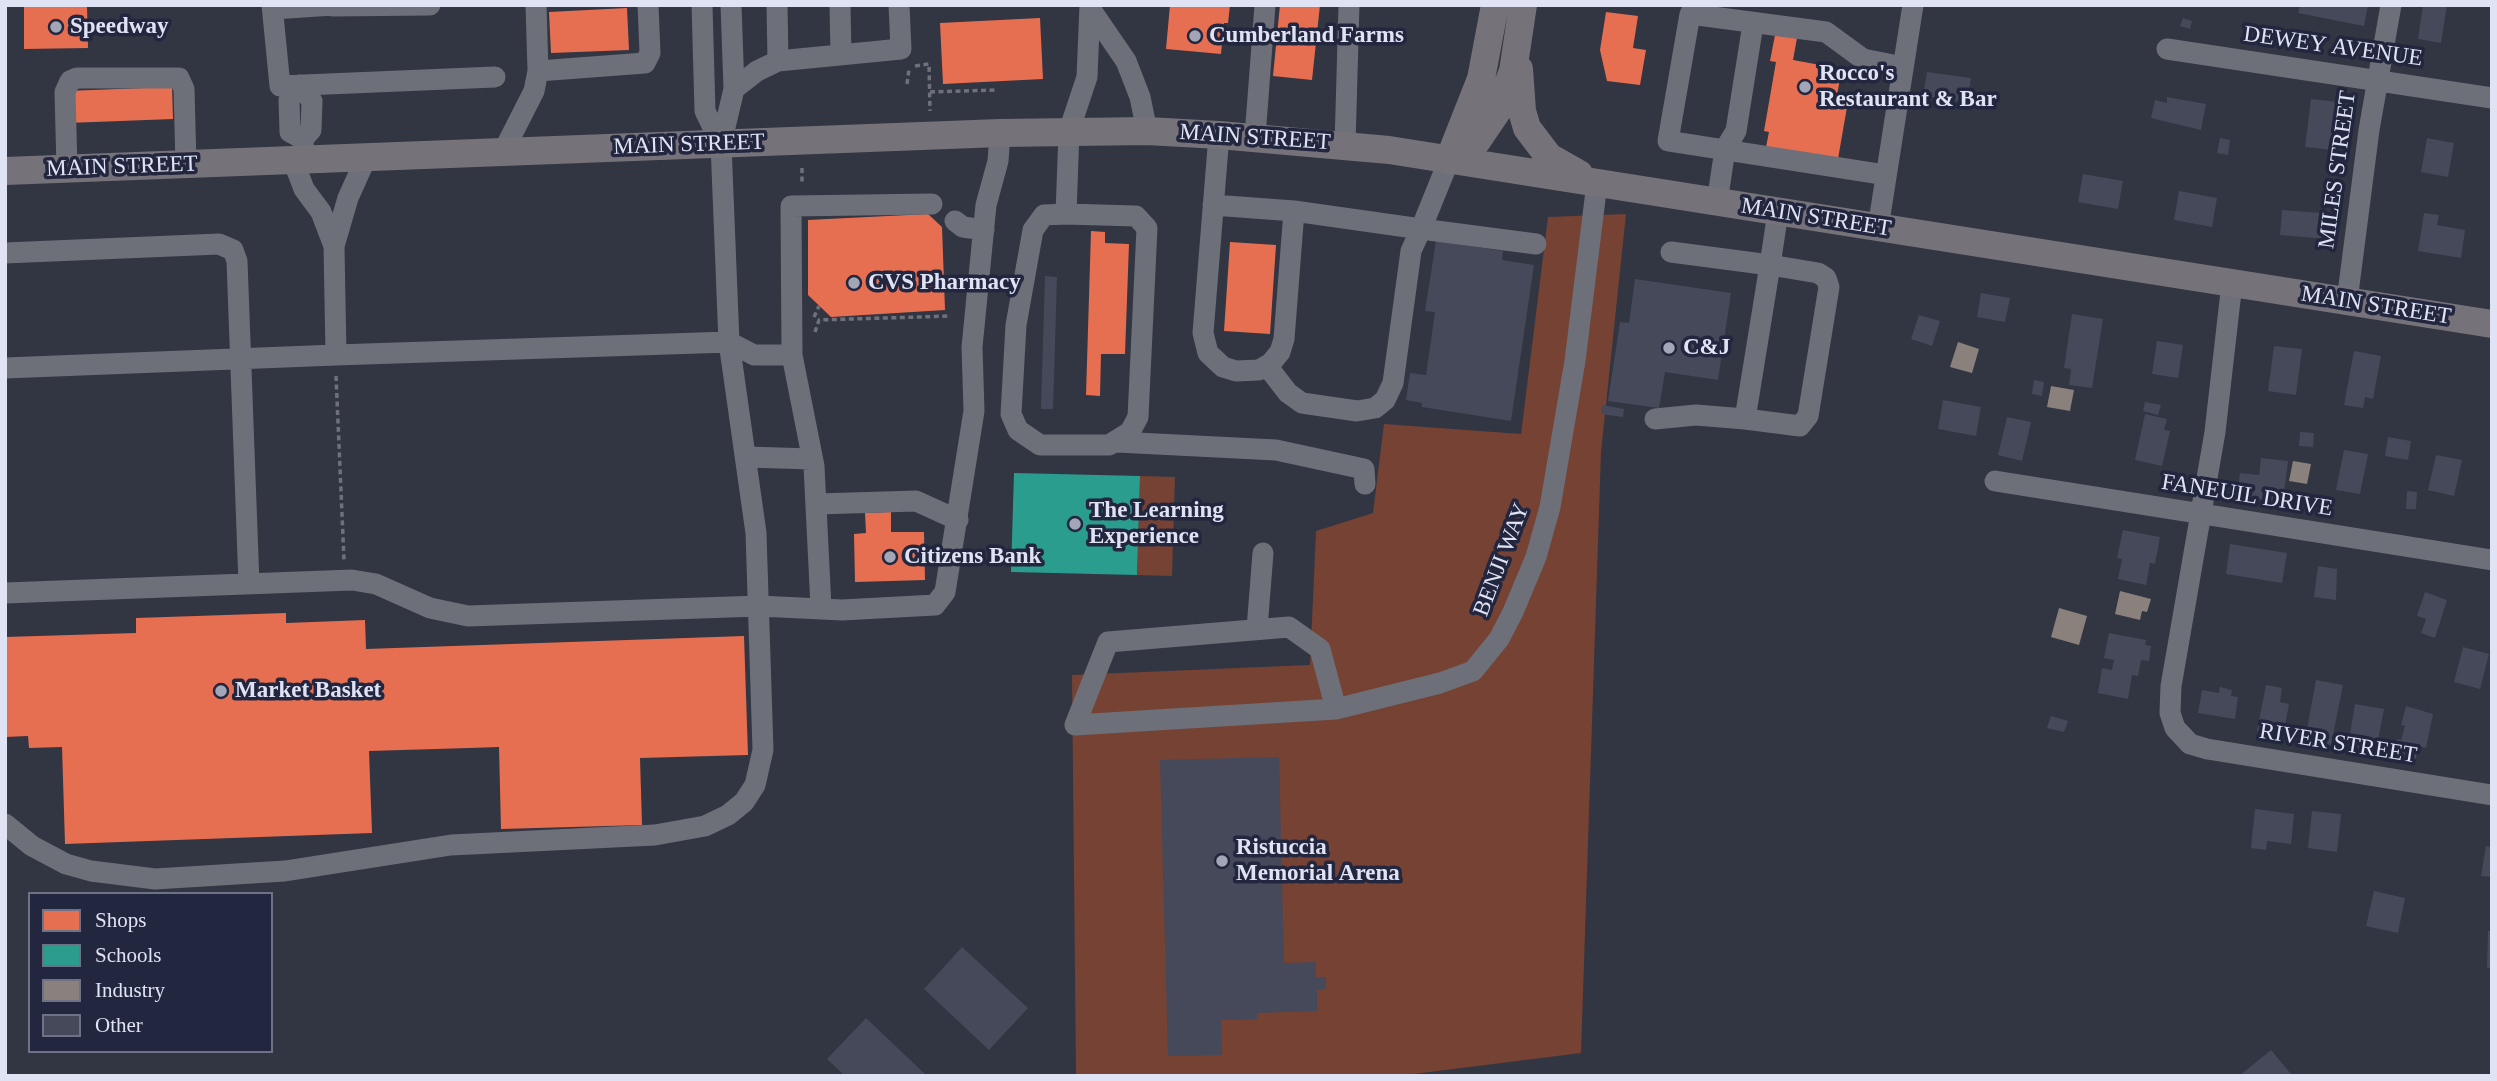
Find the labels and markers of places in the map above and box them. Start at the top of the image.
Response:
place label: Speedway [70,13,168,41]
marker: Speedway [48,19,64,35]
place label: Cumberland Farms [1209,22,1404,50]
marker: Cumberland Farms [1187,28,1203,44]
place label: Rocco's Restaurant & Bar [1819,60,1997,114]
marker: Rocco's Restaurant & Bar [1797,79,1813,95]
place label: CVS Pharmacy [868,269,1021,297]
marker: CVS Pharmacy [846,275,862,291]
place label: C&J [1683,334,1730,362]
marker: C&J [1661,340,1677,356]
place label: The Learning Experience [1089,497,1224,551]
marker: The Learning Experience [1067,516,1083,532]
place label: Citizens Bank [904,543,1041,571]
marker: Citizens Bank [882,549,898,565]
place label: Market Basket [235,677,381,705]
marker: Market Basket [213,683,229,699]
place label: Ristuccia Memorial Arena [1236,834,1400,888]
marker: Ristuccia Memorial Arena [1214,853,1230,869]

